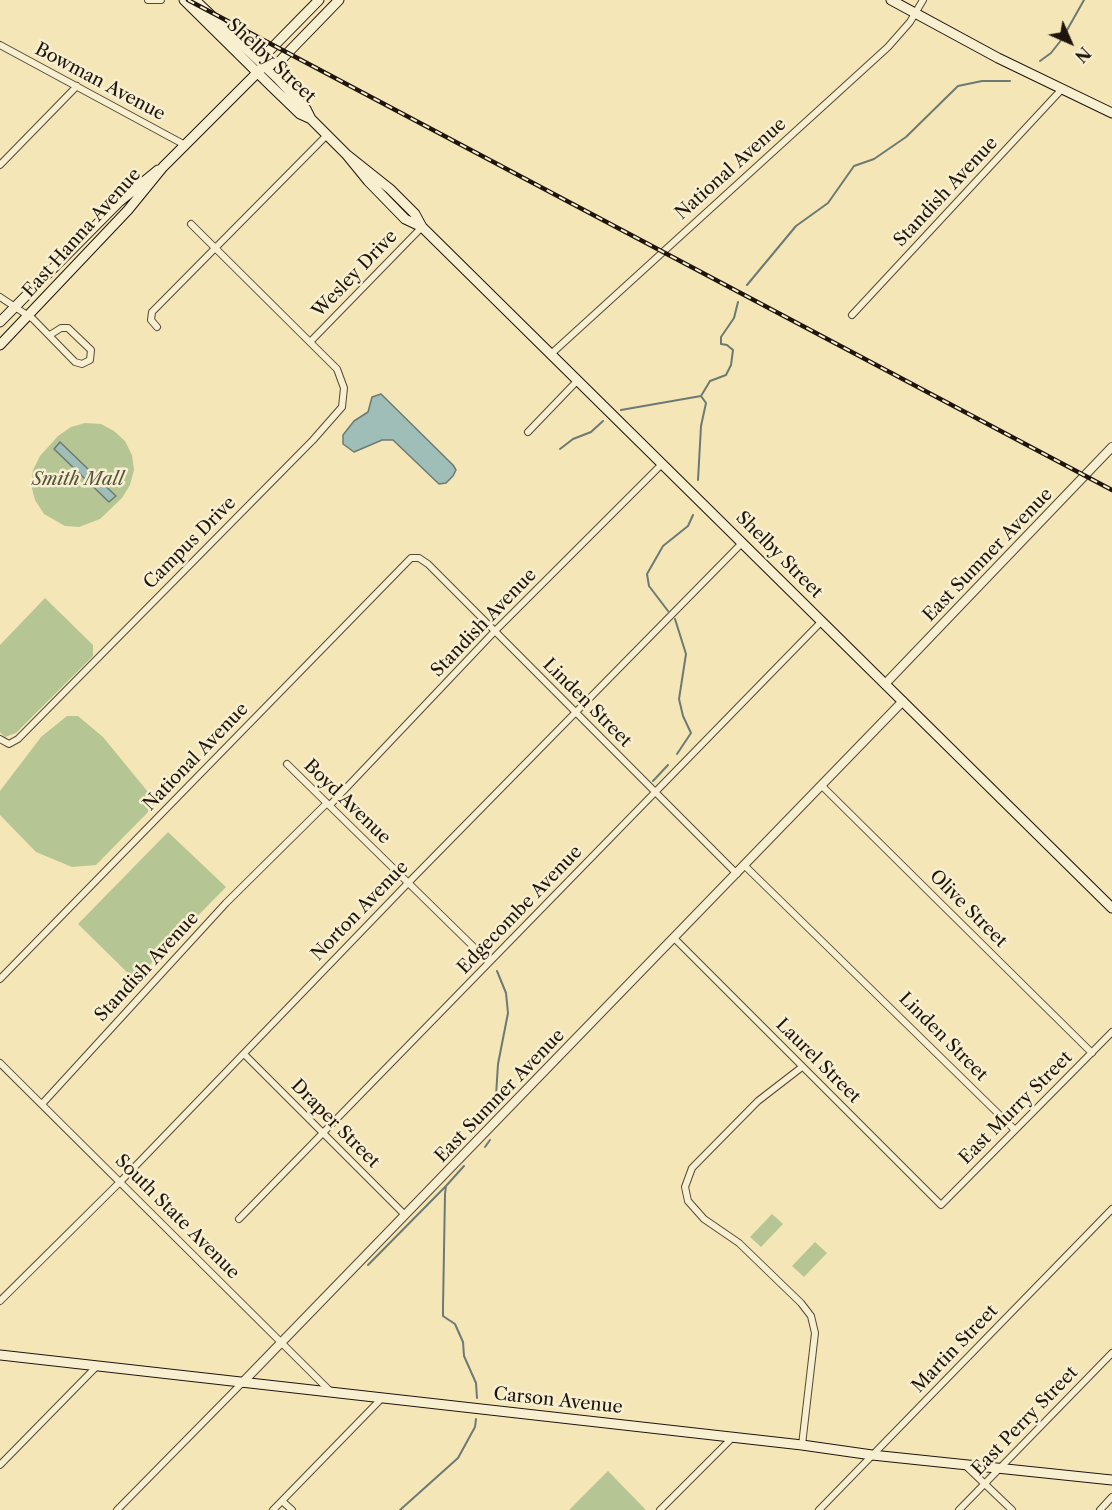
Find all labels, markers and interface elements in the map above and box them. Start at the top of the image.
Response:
north arrow [1040,12,1100,72]
street label: Shelby Street [222,14,320,108]
street label: Bowman Avenue [31,39,169,125]
text: N [1071,43,1095,67]
street label: National Avenue [671,114,791,224]
street label: Standish Avenue [890,133,1002,251]
street label: East Hanna Avenue [18,164,146,302]
street label: Wesley Drive [308,226,402,322]
park label: Smith Mall [32,469,124,491]
street label: East Sumner Avenue [919,484,1057,626]
street label: Campus Drive [139,492,241,594]
street label: Shelby Street [731,507,827,603]
street label: Standish Avenue [427,564,541,682]
street label: Linden Street [538,654,636,752]
street label: National Avenue [139,699,253,815]
street label: Boyd Avenue [299,755,395,849]
street label: Edgecombe Avenue [453,841,587,979]
street label: Norton Avenue [307,857,413,965]
street label: Olive Street [925,866,1011,952]
street label: Standish Avenue [91,908,203,1026]
street label: Linden Street [894,988,992,1086]
street label: Laurel Street [771,1014,865,1108]
street label: East Sumner Avenue [431,1025,569,1167]
street label: East Murry Street [955,1047,1077,1169]
street label: Draper Street [286,1075,384,1173]
street label: South State Avenue [110,1150,244,1284]
street label: Martin Street [908,1300,1002,1398]
street label: East Perry Street [967,1362,1083,1480]
street label: Carson Avenue [492,1383,624,1419]

